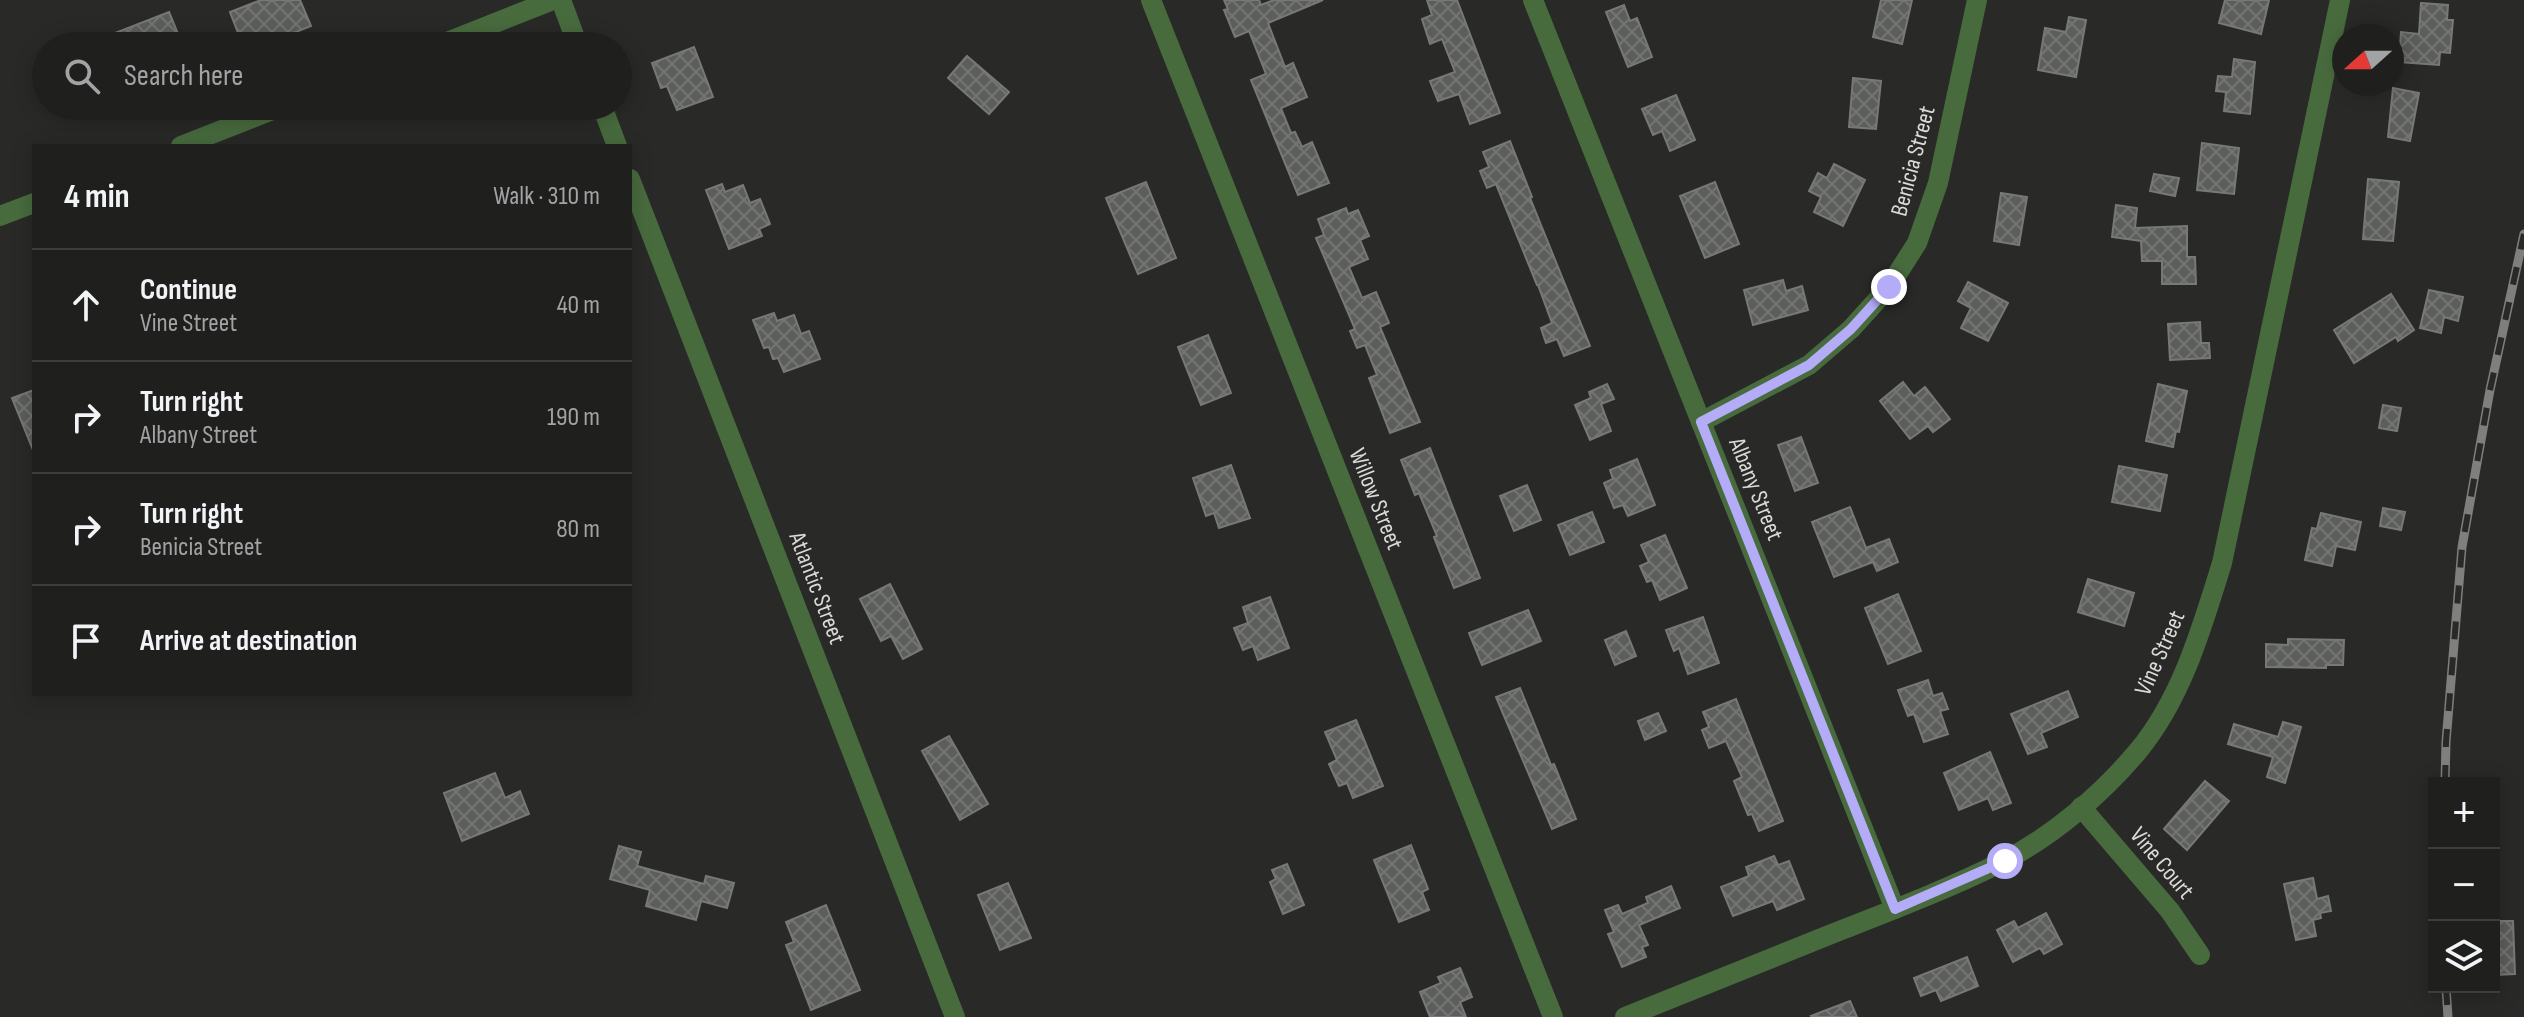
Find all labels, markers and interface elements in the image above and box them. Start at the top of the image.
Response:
north arrow [2332,24,2404,96]
search box [32,32,632,120]
icon: search [60,54,104,98]
text: Search here [124,58,243,94]
street label: Benicia Street [1884,103,1942,219]
text: 4 min [64,176,130,217]
text: Walk · 310 m [493,181,600,212]
route end [1871,269,1907,305]
text: Continue [140,272,237,308]
icon: ahead [64,283,108,327]
text: 40 m [557,290,600,321]
text: Vine Street [140,308,237,339]
text: Turn right [140,384,243,420]
icon: right [64,395,108,439]
text: 190 m [547,402,600,433]
text: Albany Street [140,420,257,451]
street label: Albany Street [1722,433,1790,545]
street label: Willow Street [1343,444,1409,554]
text: Turn right [140,496,243,532]
icon: right [64,507,108,551]
text: 80 m [556,514,600,545]
street label: Atlantic Street [782,527,852,648]
text: Benicia Street [140,532,262,563]
street label: Vine Street [2129,606,2191,700]
icon: arrive [64,619,108,663]
text: Arrive at destination [140,623,357,659]
map controls [2428,777,2500,993]
button: + [2428,777,2500,849]
street label: Vine Court [2124,821,2200,905]
route start [1987,843,2023,879]
button: − [2428,849,2500,921]
button: layers [2428,921,2500,993]

